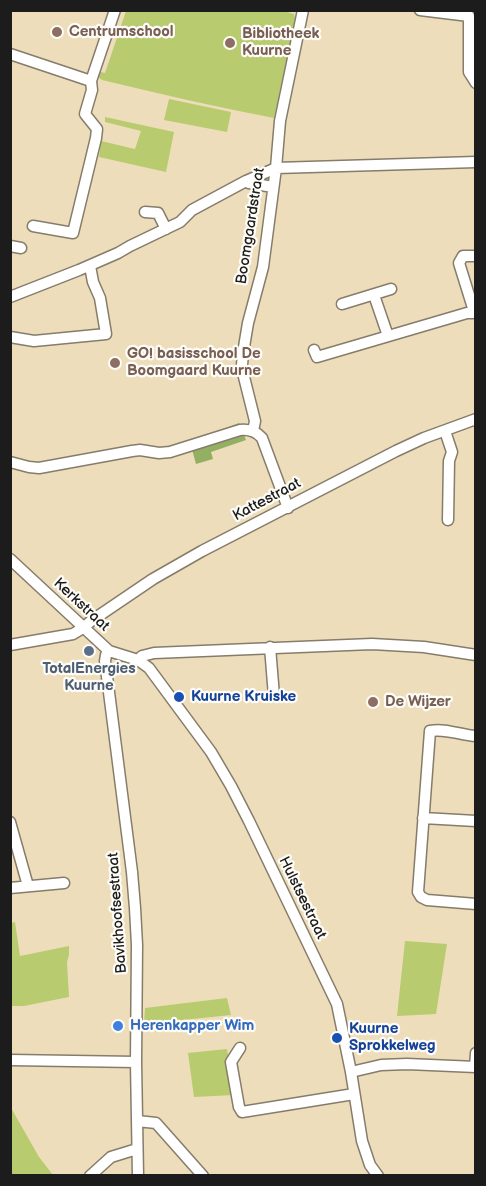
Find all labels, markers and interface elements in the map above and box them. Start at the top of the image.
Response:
place label: Centrumschool [69,23,173,41]
marker: Centrumschool [50,25,64,39]
place label: Bibliotheek Kuurne [242,25,319,60]
marker: Bibliotheek Kuurne [223,36,237,50]
street label: Boomgaardstraat [233,166,269,286]
place label: GO! basisschool De Boomgaard Kuurne [127,345,261,380]
marker: GO! basisschool De Boomgaard Kuurne [108,356,122,370]
street label: Kattestraat [230,475,304,525]
street label: Kerkstraat [49,575,113,635]
marker: TotalEnergies Kuurne [82,644,96,658]
place label: TotalEnergies Kuurne [42,660,136,695]
place label: Kuurne Kruiske [191,688,296,706]
marker: Kuurne Kruiske [172,690,186,704]
place label: De Wijzer [385,693,451,711]
marker: De Wijzer [366,695,380,709]
street label: Bavikhoofsestraat [105,852,131,974]
street label: Hulstsestraat [274,854,330,942]
place label: Herenkapper Wim [130,1017,254,1035]
marker: Herenkapper Wim [111,1019,125,1033]
place label: Kuurne Sprokkelweg [349,1020,436,1055]
marker: Kuurne Sprokkelweg [330,1031,344,1045]

